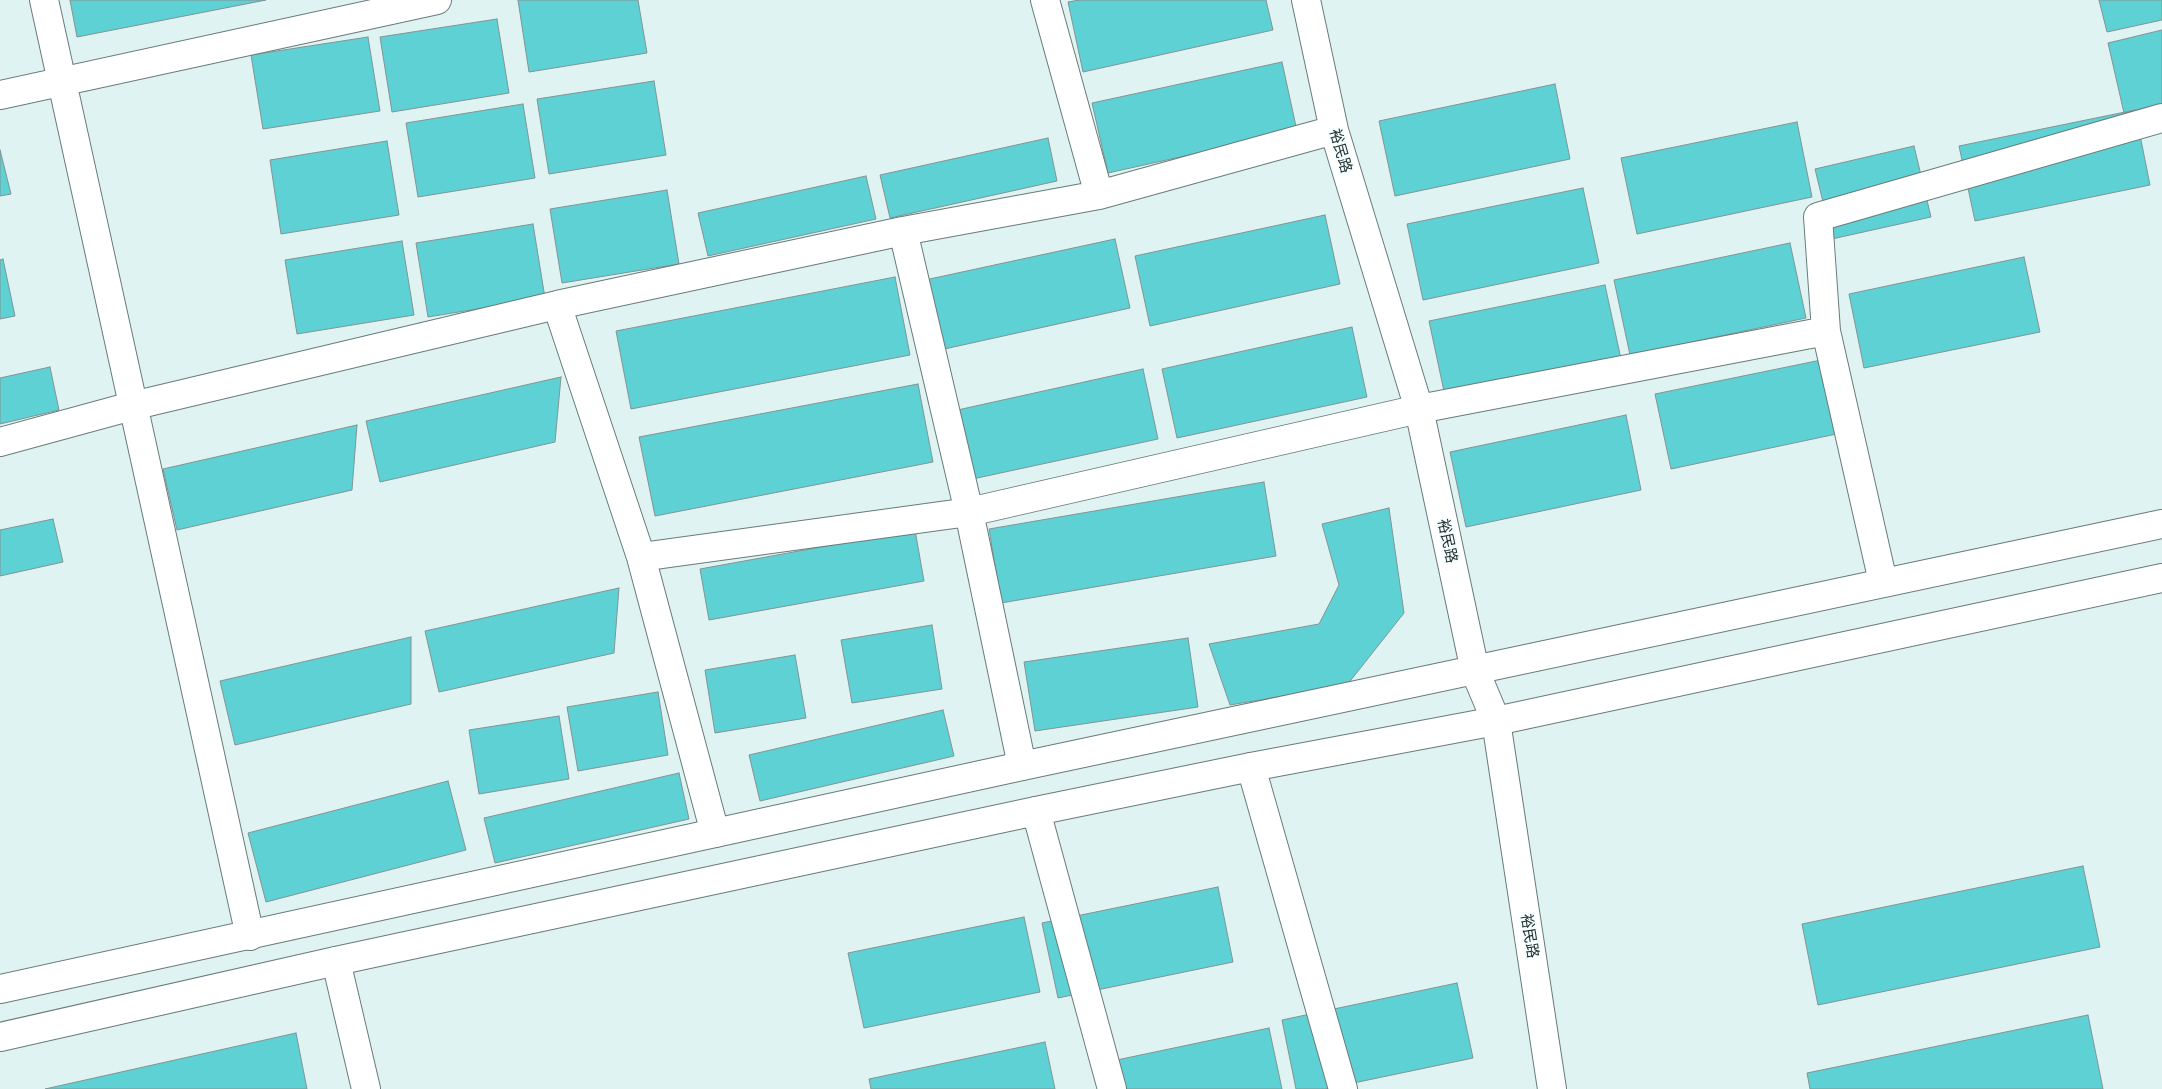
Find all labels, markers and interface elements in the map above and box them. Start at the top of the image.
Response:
street label: 裕民路 [1325,127,1355,175]
street label: 裕民路 [1434,517,1460,565]
street label: 裕民路 [1517,912,1541,960]

